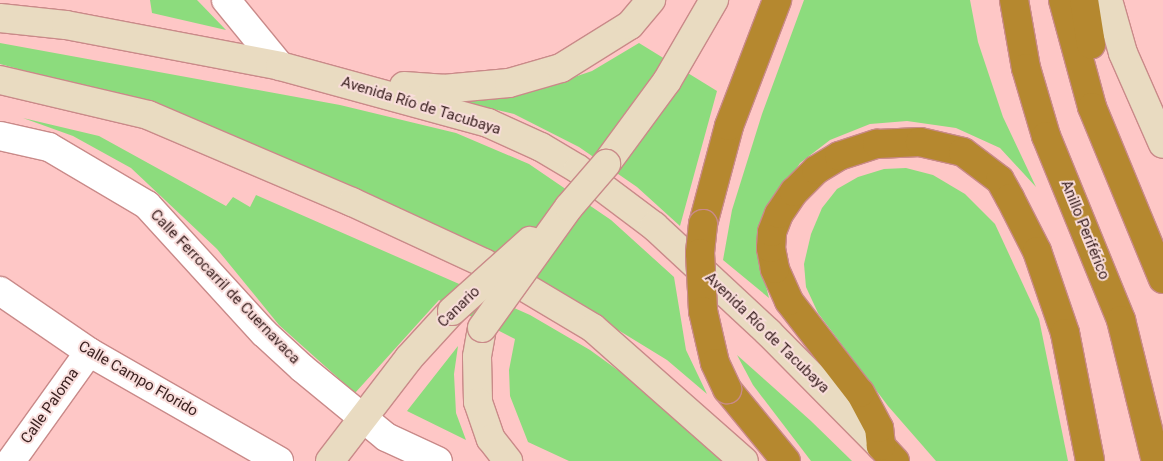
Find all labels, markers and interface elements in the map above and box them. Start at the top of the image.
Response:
street label: Avenida Río de Tacubaya [339,73,503,139]
street label: Anillo Periférico [1057,178,1113,282]
street label: Calle Ferrocarril de Cuernavaca [146,206,304,368]
street label: Avenida Río de Tacubaya [701,269,833,397]
street label: Canario [434,283,484,331]
street label: Calle Campo Florido [75,337,201,421]
street label: Calle Paloma [17,365,83,447]

